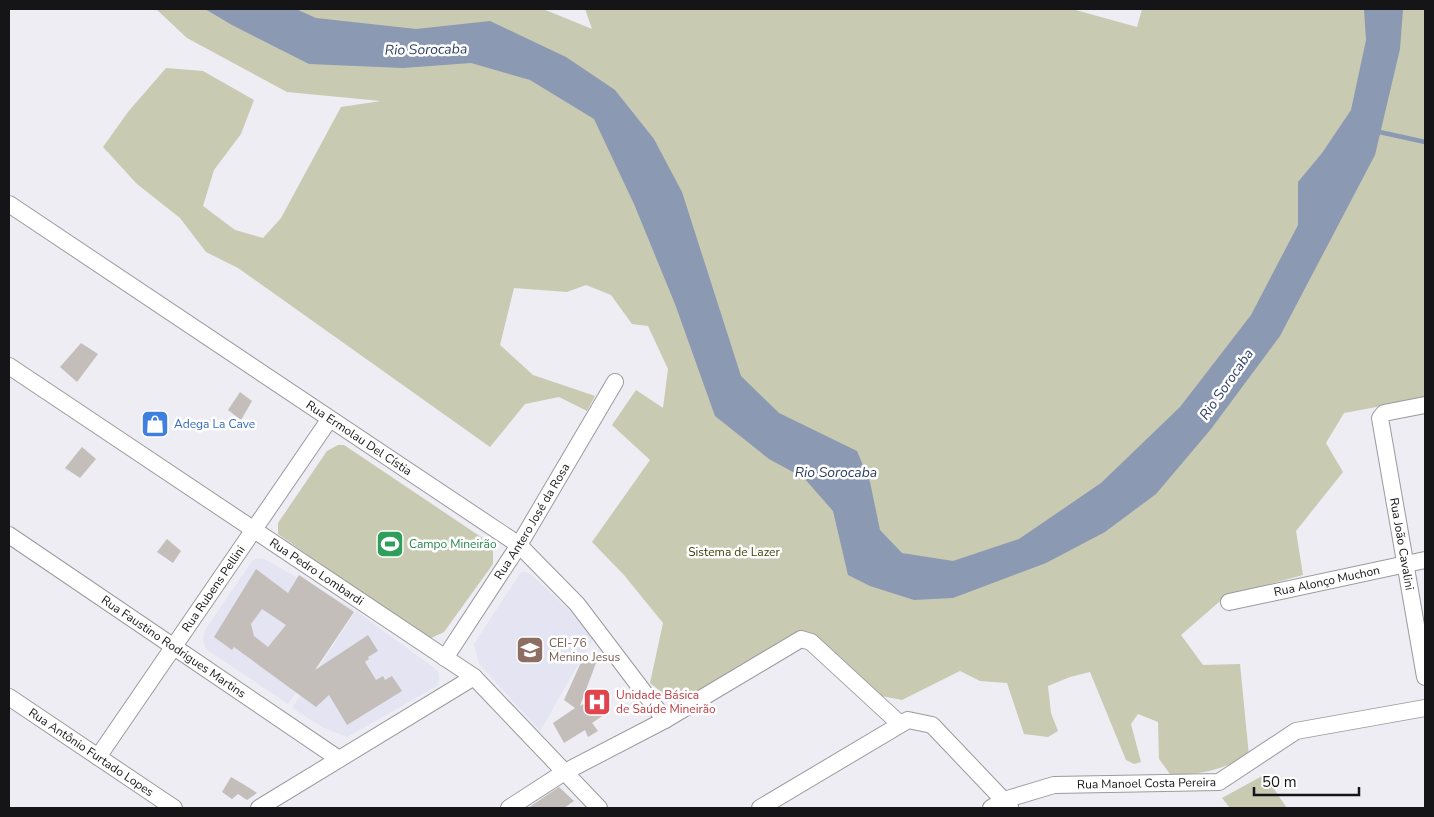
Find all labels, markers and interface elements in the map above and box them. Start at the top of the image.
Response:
water label: Rio Sorocaba [385,39,467,60]
water label: Rio Sorocaba [1195,345,1258,424]
street label: Rua Ermolau Del Cístia [303,397,415,479]
shop icon: Adega La Cave [140,409,170,439]
place label: Adega La Cave [174,416,255,432]
street label: Rua Antero José da Rosa [491,460,573,583]
water label: Rio Sorocaba [795,463,877,482]
street label: Rua João Cavalini [1386,496,1418,591]
sports icon: Campo Mineirão [375,529,405,559]
street label: Rua Pedro Lombardi [266,535,367,609]
place label: Campo Mineirão [409,536,497,552]
street label: Rua Rubens Pellini [178,542,249,635]
park label: Sistema de Lazer [688,544,780,560]
street label: Rua Alonço Muchon [1272,562,1381,600]
street label: Rua Faustino Rodrigues Martins [98,592,249,702]
school or university icon: CEI-76 Menino Jesus [515,635,545,665]
place label: CEI-76 Menino Jesus [549,635,621,665]
hospital icon: Unidade Básica de Saúde Mineirão [582,687,612,717]
place label: Unidade Básica de Saúde Mineirão [616,687,716,717]
street label: Rua Antônio Furtado Lopes [25,704,157,800]
scale bar [1254,764,1359,796]
text: 50 m [1262,772,1297,792]
street label: Rua Manoel Costa Pereira [1077,774,1216,793]

